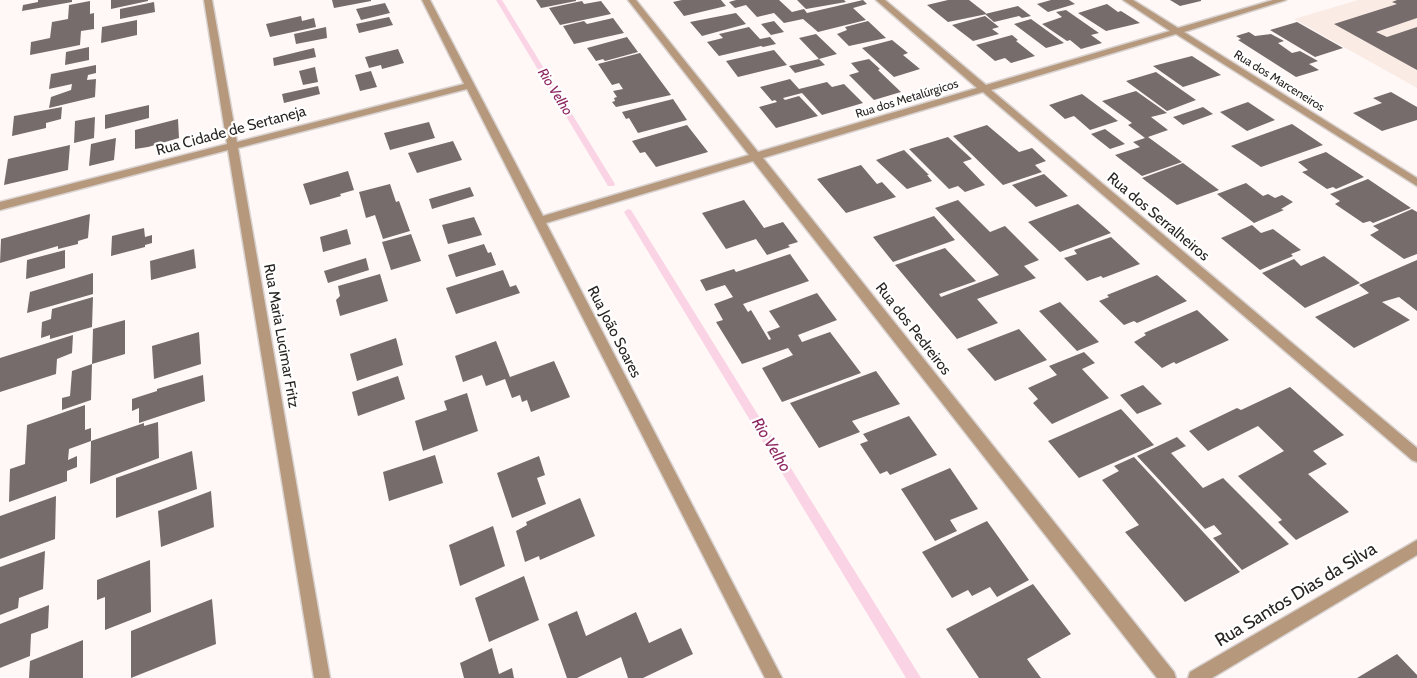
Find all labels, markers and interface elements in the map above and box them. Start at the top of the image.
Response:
street label: Rua dos Marceneiros [1231,47,1327,115]
water label: Rio Velho [534,65,576,119]
street label: Rua dos Metalúrgicos [854,76,960,122]
street label: Rua Cidade de Sertaneja [154,102,308,160]
street label: Rua dos Serralheiros [1103,169,1213,265]
street label: Rua Maria Lucimar Fritz [259,263,303,409]
street label: Rua dos Pedreiros [871,279,955,379]
street label: Rua João Soares [583,283,645,381]
water label: Rio Velho [747,414,795,476]
street label: Rua Santos Dias da Silva [1211,538,1381,652]

